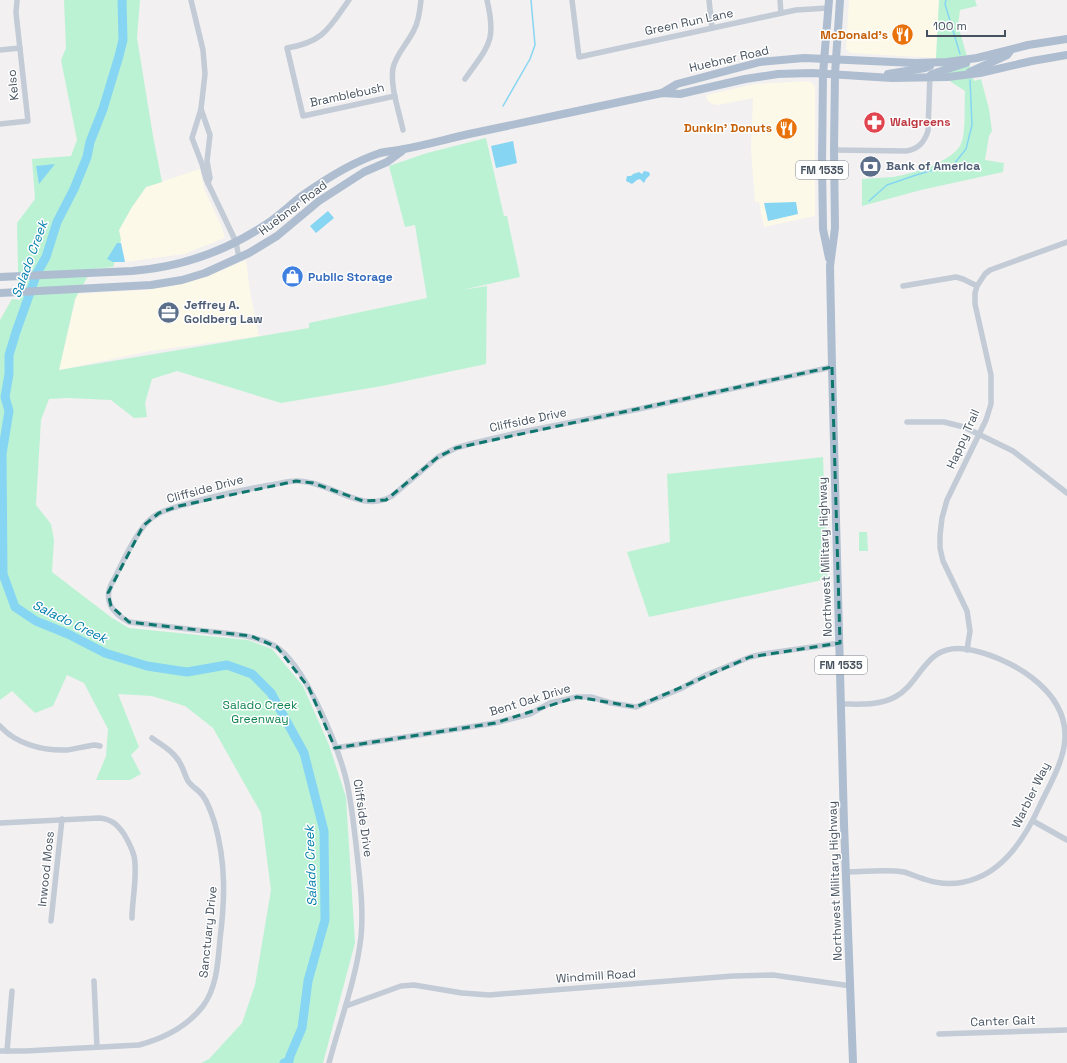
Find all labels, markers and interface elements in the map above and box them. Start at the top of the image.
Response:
street label: Green Run Lane [643,5,735,39]
scale bar [927,12,1005,38]
text: 100 m [933,18,967,34]
restaurant icon: McDonald's [890,22,916,48]
place label: McDonald's [820,27,888,43]
street label: Huebner Road [687,42,771,76]
street label: Kelso [3,69,23,101]
street label: Bramblebush [308,79,386,111]
pharmacy icon: Walgreens [861,109,887,135]
place label: Walgreens [890,114,951,130]
restaurant icon: Dunkin' Donuts [774,115,800,141]
place label: Dunkin' Donuts [684,120,772,136]
bank icon: Bank of America [858,153,884,179]
place label: Bank of America [886,158,980,174]
road number: FM 1535 [796,161,848,179]
street label: Huebner Road [256,177,330,239]
water label: Salado Creek [8,216,52,300]
shop icon: Public Storage [280,264,306,290]
place label: Public Storage [308,269,393,285]
place label: Jeffrey A. Goldberg Law [184,297,263,327]
office icon: Jeffrey A. Goldberg Law [156,299,182,325]
street label: Cliffside Drive [488,404,568,436]
street label: Happy Trail [943,407,983,471]
street label: Cliffside Drive [165,471,245,507]
street label: Northwest Military Highway [814,477,836,637]
water label: Salado Creek [30,596,112,648]
road number: FM 1535 [815,656,867,674]
street label: Bent Oak Drive [487,680,573,720]
park label: Salado Creek Greenway [223,697,298,727]
street label: Warbler Way [1008,759,1054,831]
street label: Cliffside Drive [350,778,376,858]
street label: Northwest Military Highway [824,801,846,961]
water label: Salado Creek [301,823,320,907]
street label: Inwood Moss [34,830,58,908]
street label: Sanctuary Drive [195,885,221,979]
street label: Windmill Road [555,965,637,987]
street label: Canter Gait [970,1012,1036,1030]

